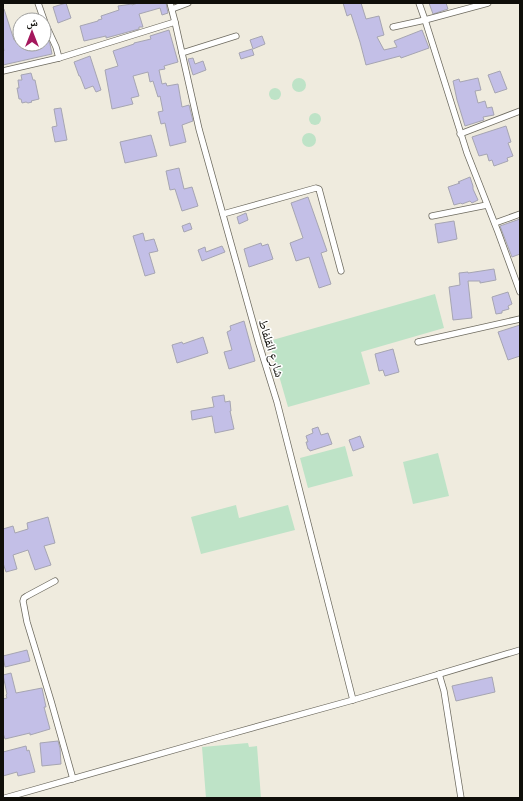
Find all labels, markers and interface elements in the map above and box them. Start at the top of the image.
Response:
north arrow [12,12,52,52]
text: ش [26,16,38,30]
street label: شارع القلفاط [254,317,287,380]

